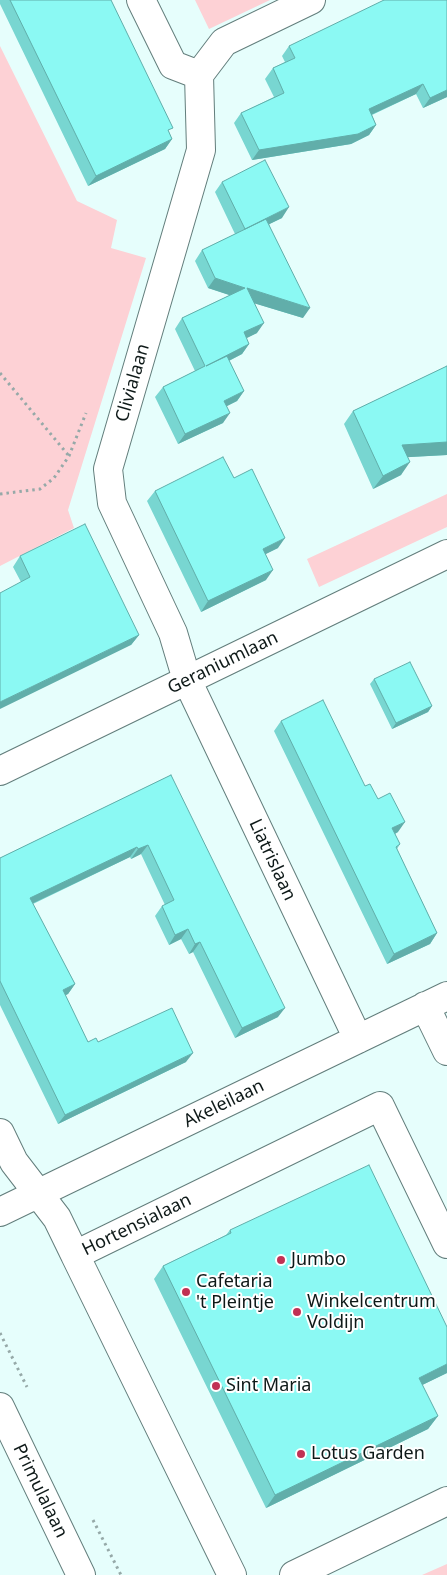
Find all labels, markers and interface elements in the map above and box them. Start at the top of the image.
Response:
street label: Clivialaan [112,341,154,425]
street label: Geraniumlaan [164,627,282,699]
street label: Liatrislaan [244,816,300,904]
street label: Akeleilaan [180,1075,268,1133]
street label: Hortensialaan [79,1189,195,1261]
place label: Jumbo [291,1249,346,1271]
marker: Jumbo [275,1254,287,1266]
place label: Cafetaria 't Pleintje [196,1271,274,1314]
marker: Cafetaria 't Pleintje [180,1286,192,1298]
place label: Winkelcentrum Voldijn [307,1291,436,1334]
marker: Winkelcentrum Voldijn [291,1306,303,1318]
place label: Sint Maria [226,1375,311,1397]
marker: Sint Maria [210,1380,222,1392]
street label: Primulalaan [8,1441,72,1541]
place label: Lotus Garden [311,1443,425,1465]
marker: Lotus Garden [295,1448,307,1460]

